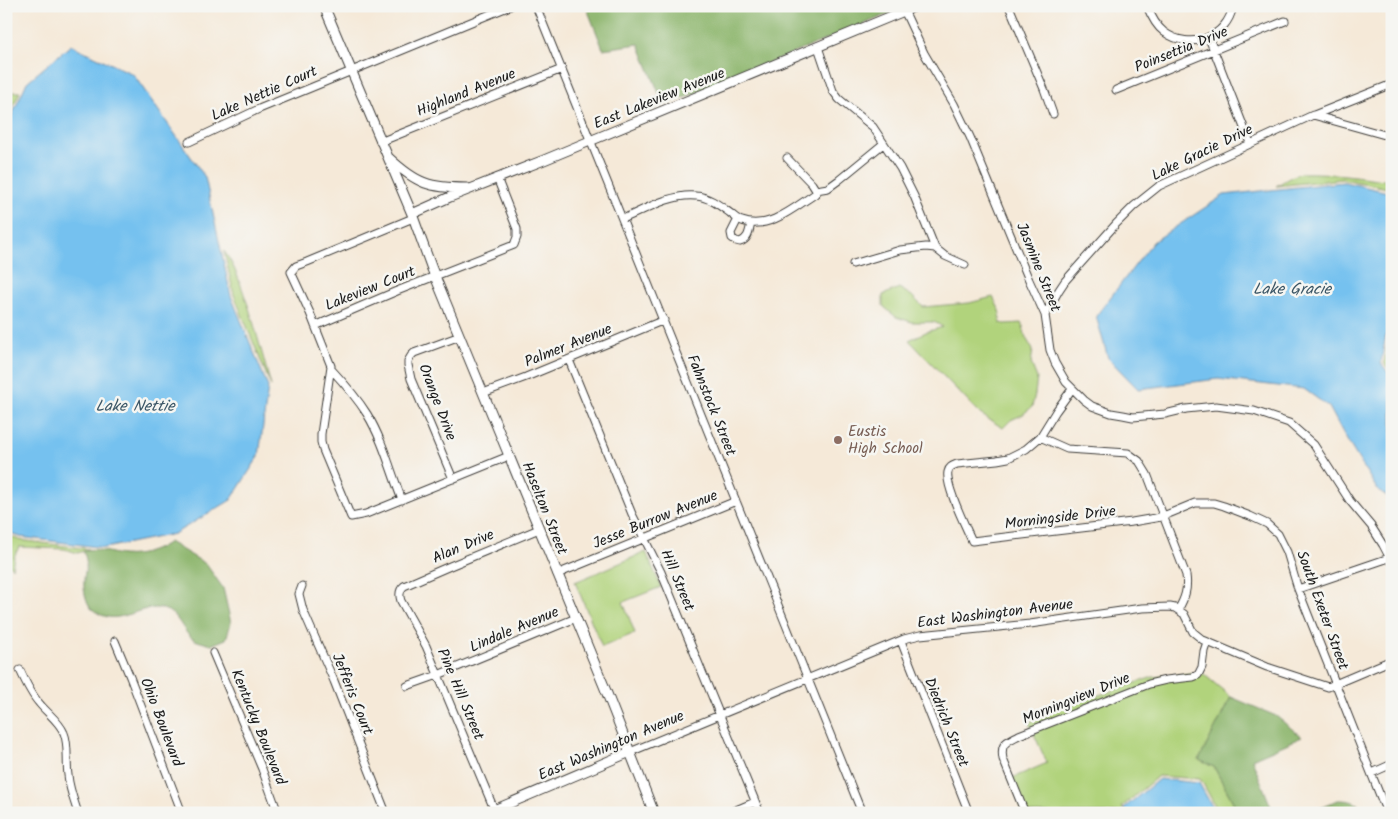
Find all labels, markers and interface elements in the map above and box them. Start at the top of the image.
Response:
street label: Poinsettia Drive [1131,20,1232,80]
street label: Lake Nettie Court [208,60,321,128]
street label: East Lakeview Avenue [590,61,729,136]
street label: Highland Avenue [413,62,520,124]
street label: Lake Gracie Drive [1148,118,1258,188]
street label: Jasmine Street [1009,219,1067,316]
street label: Lakeview Court [322,260,419,318]
water label: Lake Gracie [1253,277,1333,302]
street label: Palmer Avenue [521,317,616,374]
street label: Fahnstock Street [680,351,742,460]
street label: Orange Drive [411,361,463,444]
water label: Lake Nettie [96,394,176,419]
place label: Eustis High School [848,420,923,461]
marker: Eustis High School [832,434,844,446]
street label: Haselton Street [514,458,574,559]
street label: Jesse Burrow Avenue [589,484,722,556]
street label: Morningside Drive [1003,499,1117,537]
street label: Alan Drive [429,523,498,571]
street label: Hill Street [653,546,701,615]
street label: South Exeter Street [1289,547,1355,674]
street label: East Washington Avenue [916,593,1075,635]
street label: Lindale Avenue [466,600,563,660]
street label: Pine Hill Street [430,645,490,744]
street label: Jefferis Court [325,650,379,739]
street label: Kentucky Boulevard [224,666,292,789]
street label: Morningview Drive [1019,666,1134,731]
street label: Ohio Boulevard [133,674,189,771]
street label: Diedrich Street [917,674,975,771]
street label: East Washington Avenue [535,704,688,788]

